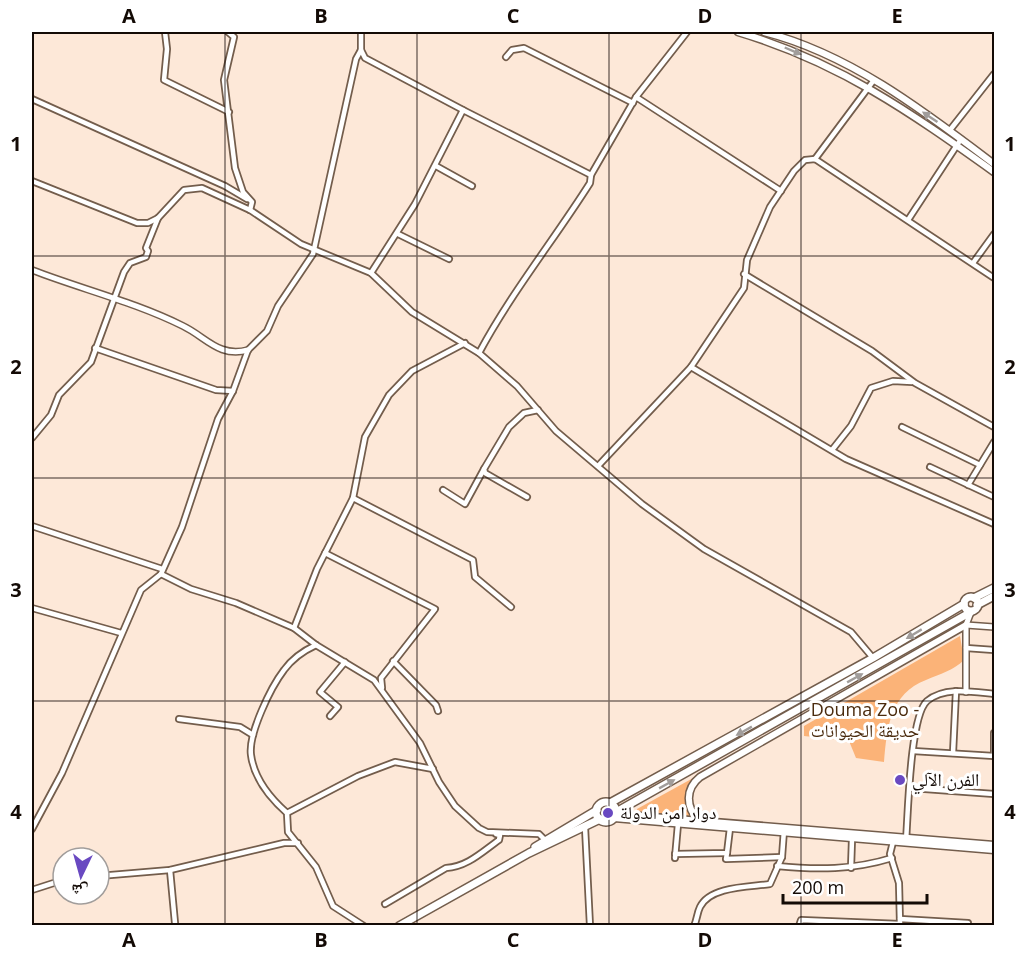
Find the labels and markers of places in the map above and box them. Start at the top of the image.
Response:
place label: الفرن الآلي [912,767,979,795]
marker: الفرن الآلي [893,773,907,787]
place label: دوار امن الدولة [620,800,717,824]
marker: دوار امن الدولة [601,806,615,820]

